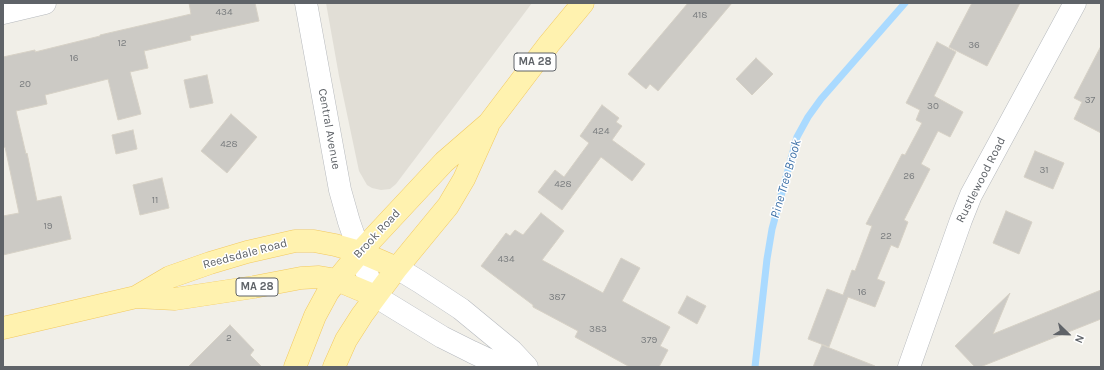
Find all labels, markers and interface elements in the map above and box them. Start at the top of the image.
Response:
house number: 434 [215,6,233,18]
house number: 418 [692,9,708,21]
house number: 12 [117,37,127,49]
house number: 36 [968,39,980,51]
house number: 16 [69,52,79,64]
road number: MA 28 [514,53,556,71]
house number: 20 [19,78,31,90]
street label: Central Avenue [315,87,343,171]
house number: 37 [1085,94,1095,106]
house number: 30 [927,100,939,112]
house number: 424 [593,125,609,137]
street label: Rustlewood Road [953,135,1009,225]
house number: 428 [220,138,238,150]
water label: Pine Tree Brook [767,138,805,220]
house number: 31 [1039,164,1049,176]
house number: 26 [903,170,915,182]
house number: 428 [554,178,572,190]
house number: 11 [152,194,158,206]
street label: Brook Road [351,206,403,262]
house number: 19 [43,220,53,232]
house number: 22 [880,230,892,242]
street label: Reedsdale Road [201,236,289,272]
house number: 434 [497,253,515,265]
road number: MA 28 [236,278,278,296]
house number: 16 [857,286,867,298]
house number: 387 [549,291,565,303]
north arrow [1048,314,1088,354]
house number: 383 [589,323,607,335]
house number: 2 [226,332,232,344]
text: N [1072,333,1087,345]
house number: 379 [641,334,657,346]

